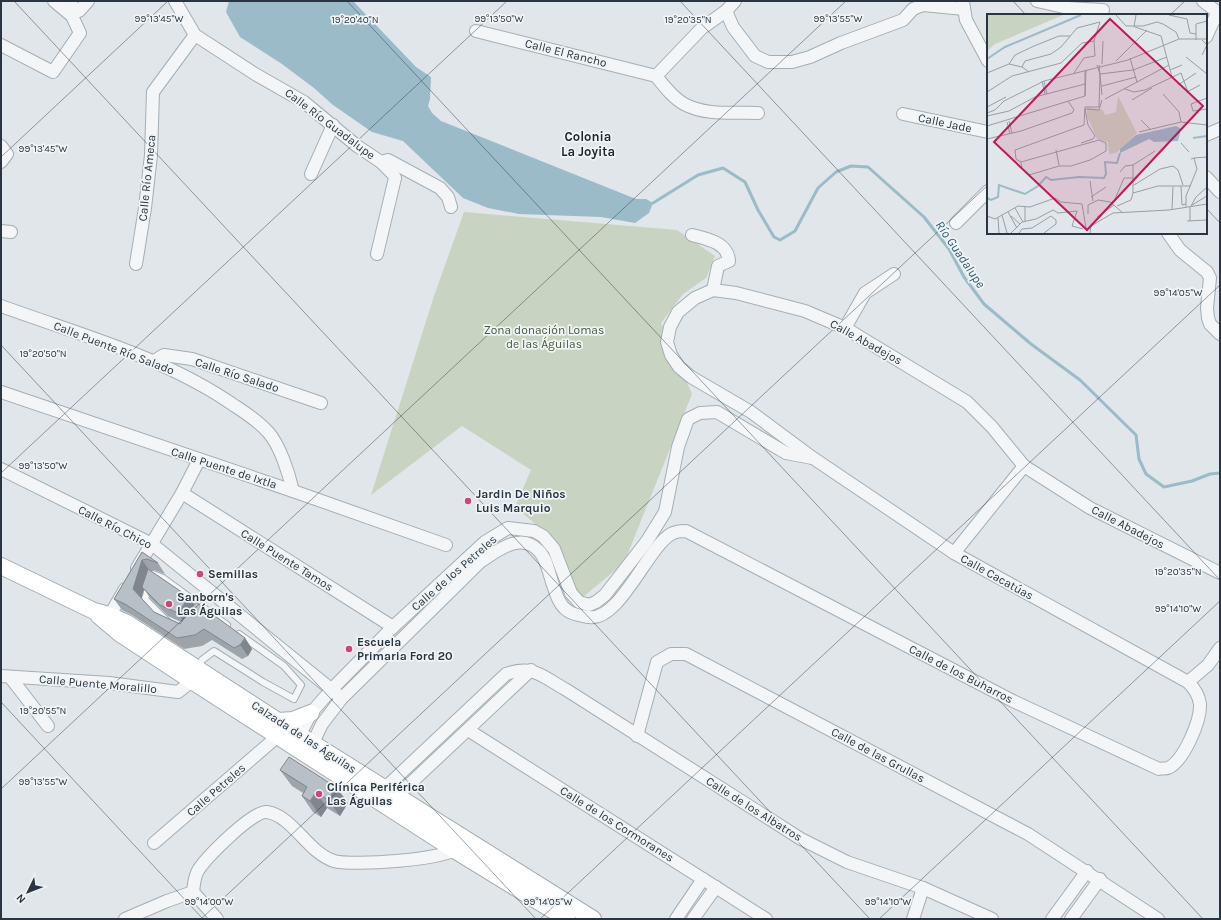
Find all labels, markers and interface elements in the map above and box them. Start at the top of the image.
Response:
text: 99°13'45"W [135,13,183,25]
text: 99°13'50"W [474,13,524,25]
text: 99°13'55"W [814,13,862,25]
text: 19°20'40"N [331,14,379,26]
text: 19°20'35"N [664,14,712,26]
inset map [987,14,1207,234]
street label: Calle El Rancho [524,36,608,70]
street label: Calle Río Guadalupe [282,86,378,162]
street label: Calle Jade [917,110,973,136]
district label: Colonia La Joyita [561,129,615,159]
street label: Calle Río Ameca [135,134,159,222]
text: 99°13'45"W [19,143,67,155]
water label: Río Guadalupe [933,218,989,291]
text: 99°14'05"W [1154,287,1202,299]
street label: Calle Abadejos [828,316,904,368]
street label: Calle Puente Río Salado [52,318,176,378]
park label: Zona donación Lomas de las Águilas [484,323,604,351]
text: 19°20'50"N [19,348,67,360]
street label: Calle Río Salado [193,355,281,395]
street label: Calle Puente de Ixtla [169,444,279,492]
text: 99°13'50"W [18,460,68,472]
place label: Jardin De Niños Luis Marquio [476,487,566,515]
marker: Jardin De Niños Luis Marquio [463,496,473,506]
street label: Calle Río Chico [76,502,154,552]
street label: Calle Abadejos [1089,503,1167,551]
street label: Calle Puente Tamos [238,526,336,594]
street label: Calle de los Petreles [408,532,500,614]
street label: Calle Cacatúas [958,551,1036,603]
text: 19°20'35"N [1154,566,1202,578]
place label: Semillas [208,567,258,581]
marker: Semillas [195,569,205,579]
place label: Sanborn's Las Águilas [177,590,242,618]
marker: Sanborn's Las Águilas [164,599,174,609]
text: 99°14'10"W [1155,603,1201,615]
place label: Escuela Primaria Ford 20 [357,635,453,663]
street label: Calle de los Buharros [907,642,1015,706]
marker: Escuela Primaria Ford 20 [344,644,354,654]
street label: Calle Puente Moralillo [38,672,158,696]
street label: Calzada de las Águilas [249,697,360,776]
text: 19°20'55"N [20,705,66,717]
street label: Calle de las Grullas [829,724,927,786]
street label: Calle Petreles [184,761,248,819]
street label: Calle de los Albatros [703,774,805,844]
text: 99°13'55"W [19,776,67,788]
place label: Clínica Periférica Las Águilas [327,780,425,808]
street label: Calle de los Cormoranes [557,783,677,865]
marker: Clínica Periférica Las Águilas [314,789,324,799]
north arrow [8,872,48,912]
text: N [14,891,28,906]
text: 99°14'00"W [184,896,234,908]
text: 99°14'05"W [524,896,572,908]
text: 99°14'10"W [865,896,911,908]

